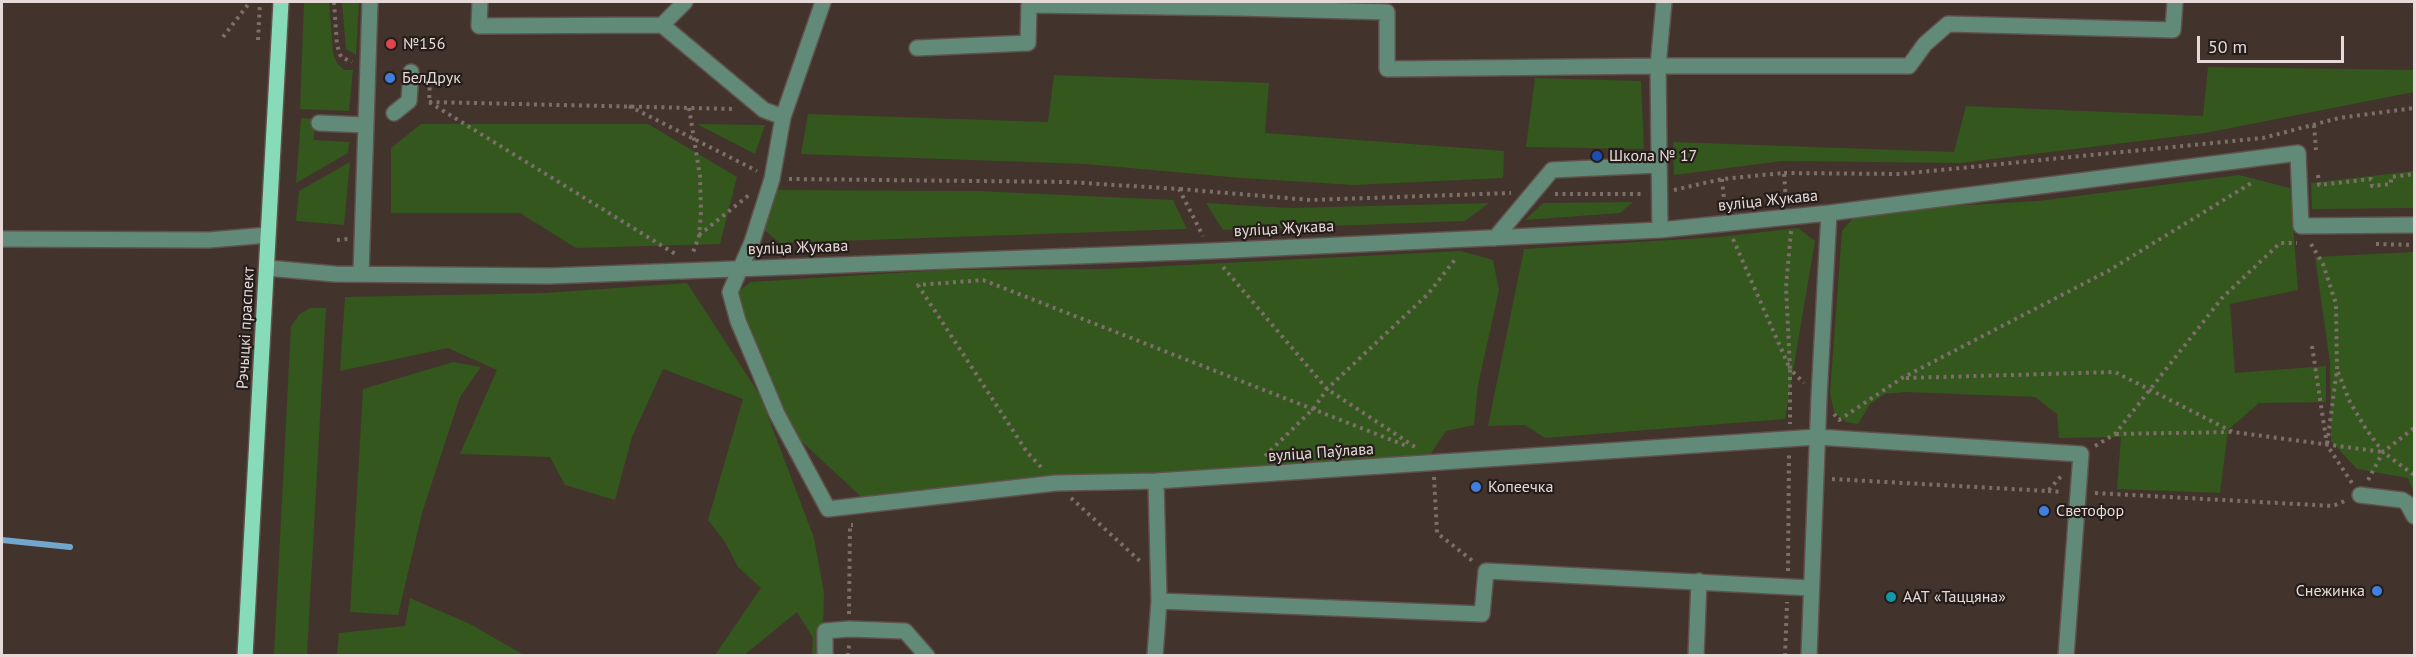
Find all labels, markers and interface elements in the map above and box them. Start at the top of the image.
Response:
scale bar [2200,24,2347,62]
place label: №156 [403,34,446,54]
text: 50 m [2208,35,2247,58]
marker: №156 [384,37,398,51]
place label: БелДрук [402,68,461,88]
marker: БелДрук [383,71,397,85]
place label: Школа № 17 [1609,146,1697,166]
marker: Школа № 17 [1590,149,1604,163]
street label: вуліца Жукава [1717,186,1819,216]
street label: вуліца Жукава [1233,217,1335,241]
street label: вуліца Жукава [748,237,848,259]
street label: Рэчыцкі праспект [233,266,259,390]
street label: вуліца Паўлава [1267,440,1375,466]
place label: Копеечка [1488,477,1553,497]
marker: Копеечка [1469,480,1483,494]
place label: Светофор [2056,501,2124,521]
marker: Светофор [2037,504,2051,518]
place label: Снежинка [2296,581,2365,601]
marker: Снежинка [2370,584,2384,598]
place label: ААТ «Таццяна» [1903,587,2006,607]
marker: ААТ «Таццяна» [1884,590,1898,604]

